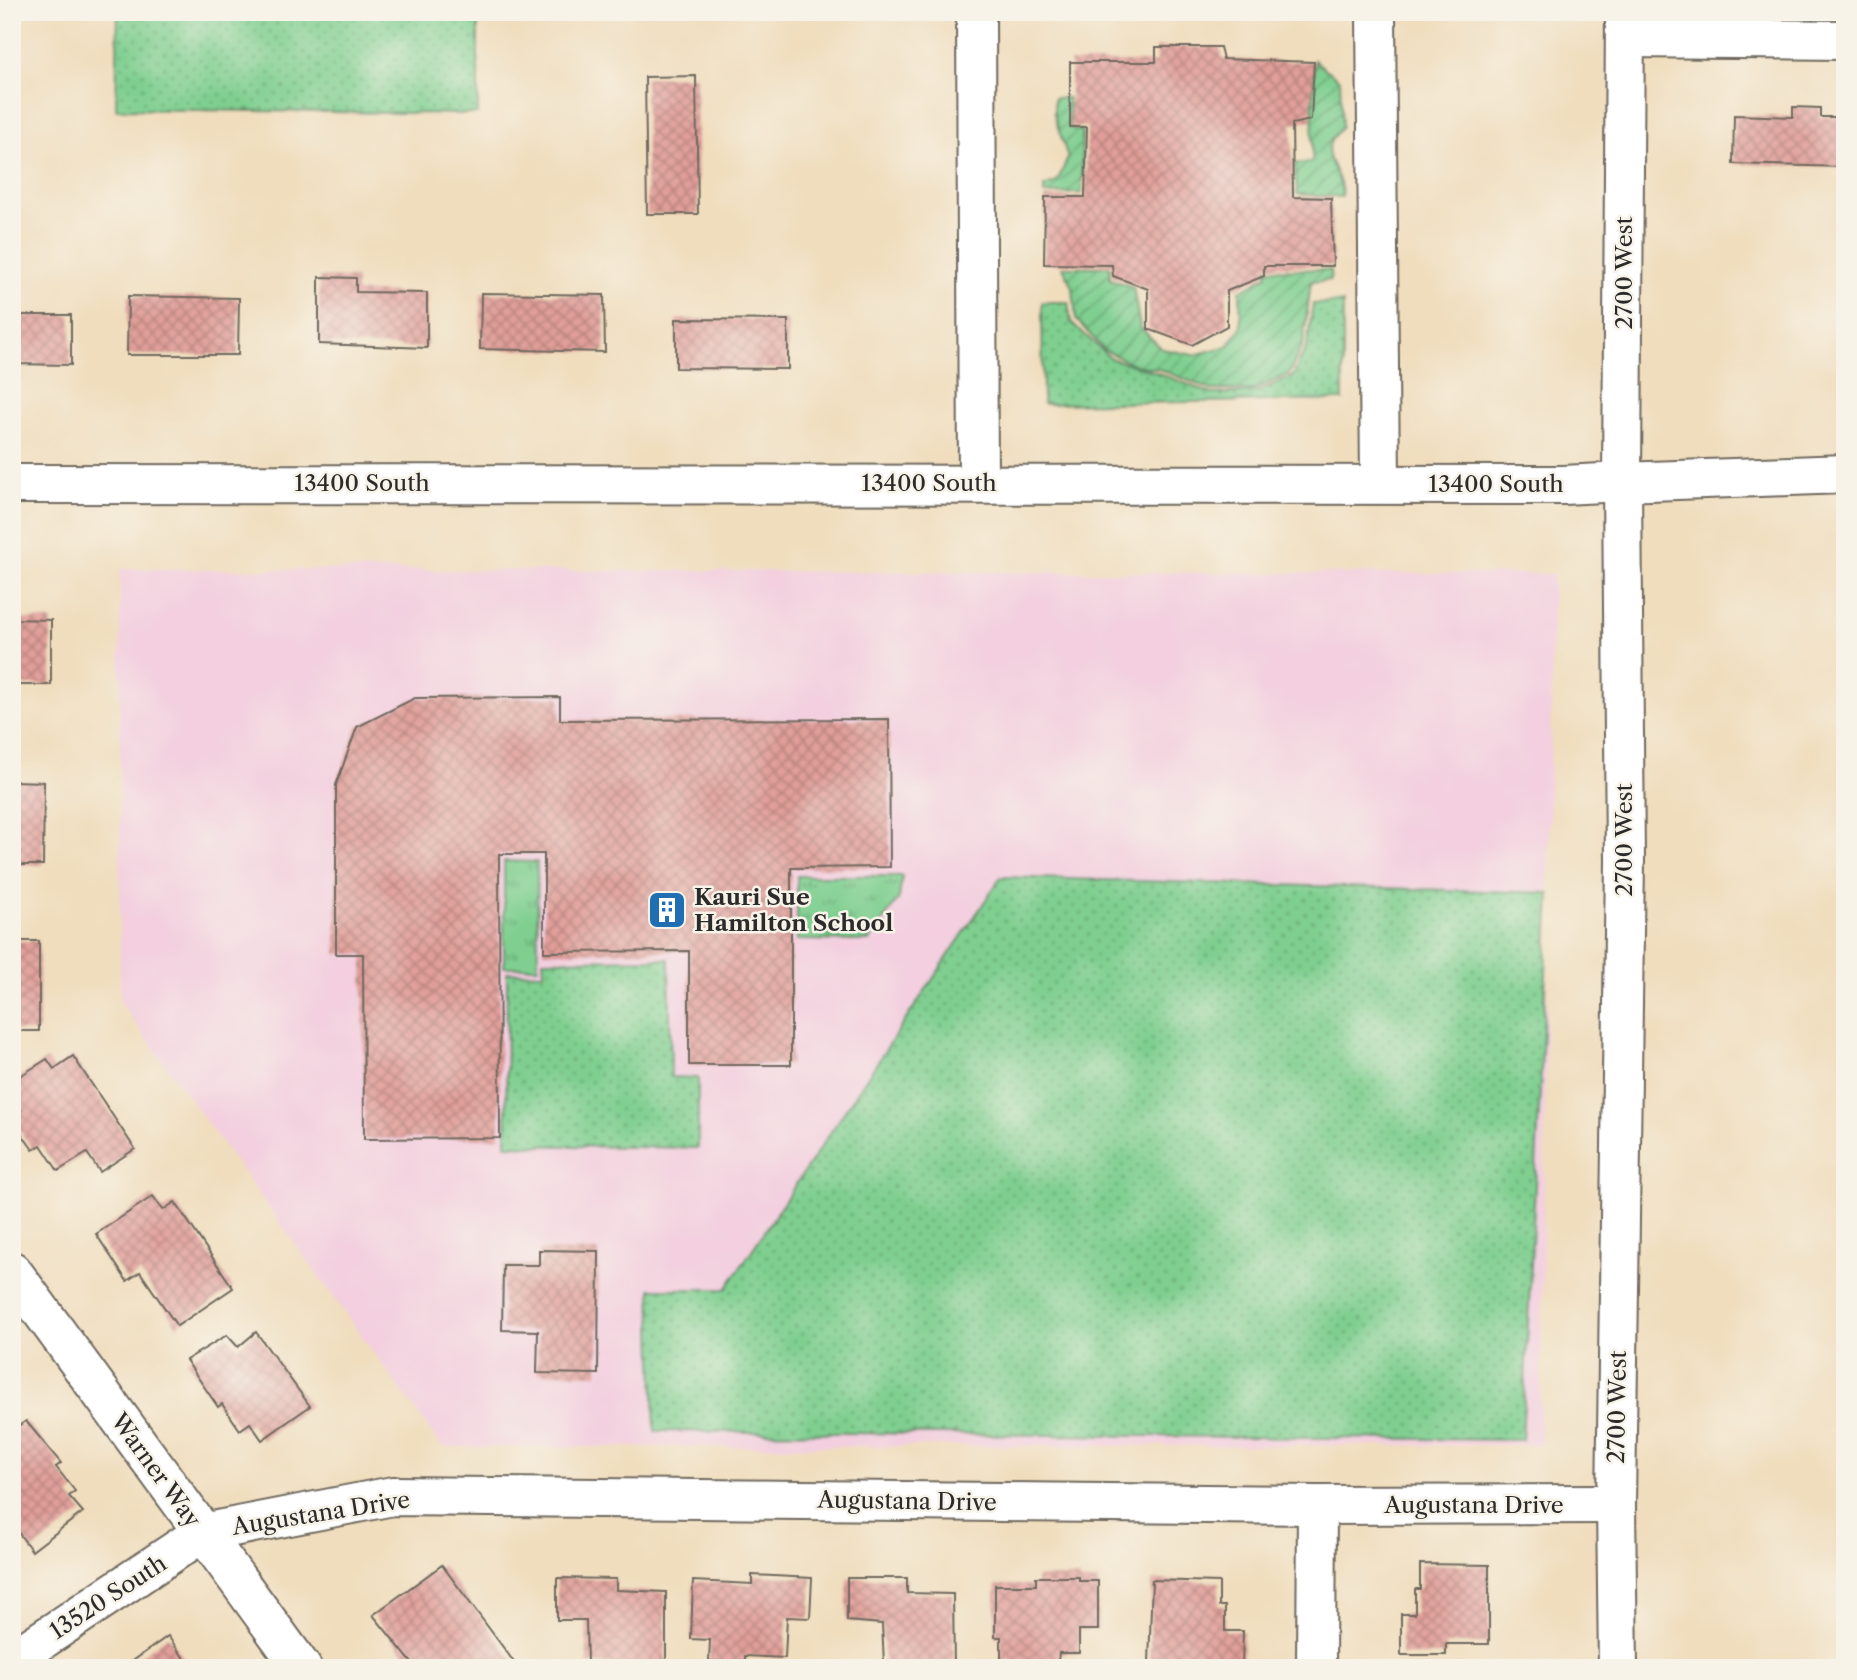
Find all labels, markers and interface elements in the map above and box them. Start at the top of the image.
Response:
street label: 2700 West [1610,216,1638,330]
street label: 13400 South [294,469,430,497]
street label: 13400 South [861,469,997,497]
street label: 13400 South [1428,470,1564,498]
street label: 2700 West [1610,783,1638,897]
place label: Kauri Sue Hamilton School [694,883,893,937]
building icon: Kauri Sue Hamilton School [646,889,688,931]
street label: 2700 West [1602,1350,1632,1464]
street label: Warner Way [105,1407,207,1533]
street label: Augustana Drive [229,1485,412,1541]
street label: Augustana Drive [816,1485,997,1517]
street label: Augustana Drive [1383,1491,1564,1519]
street label: 13520 South [44,1549,172,1645]

